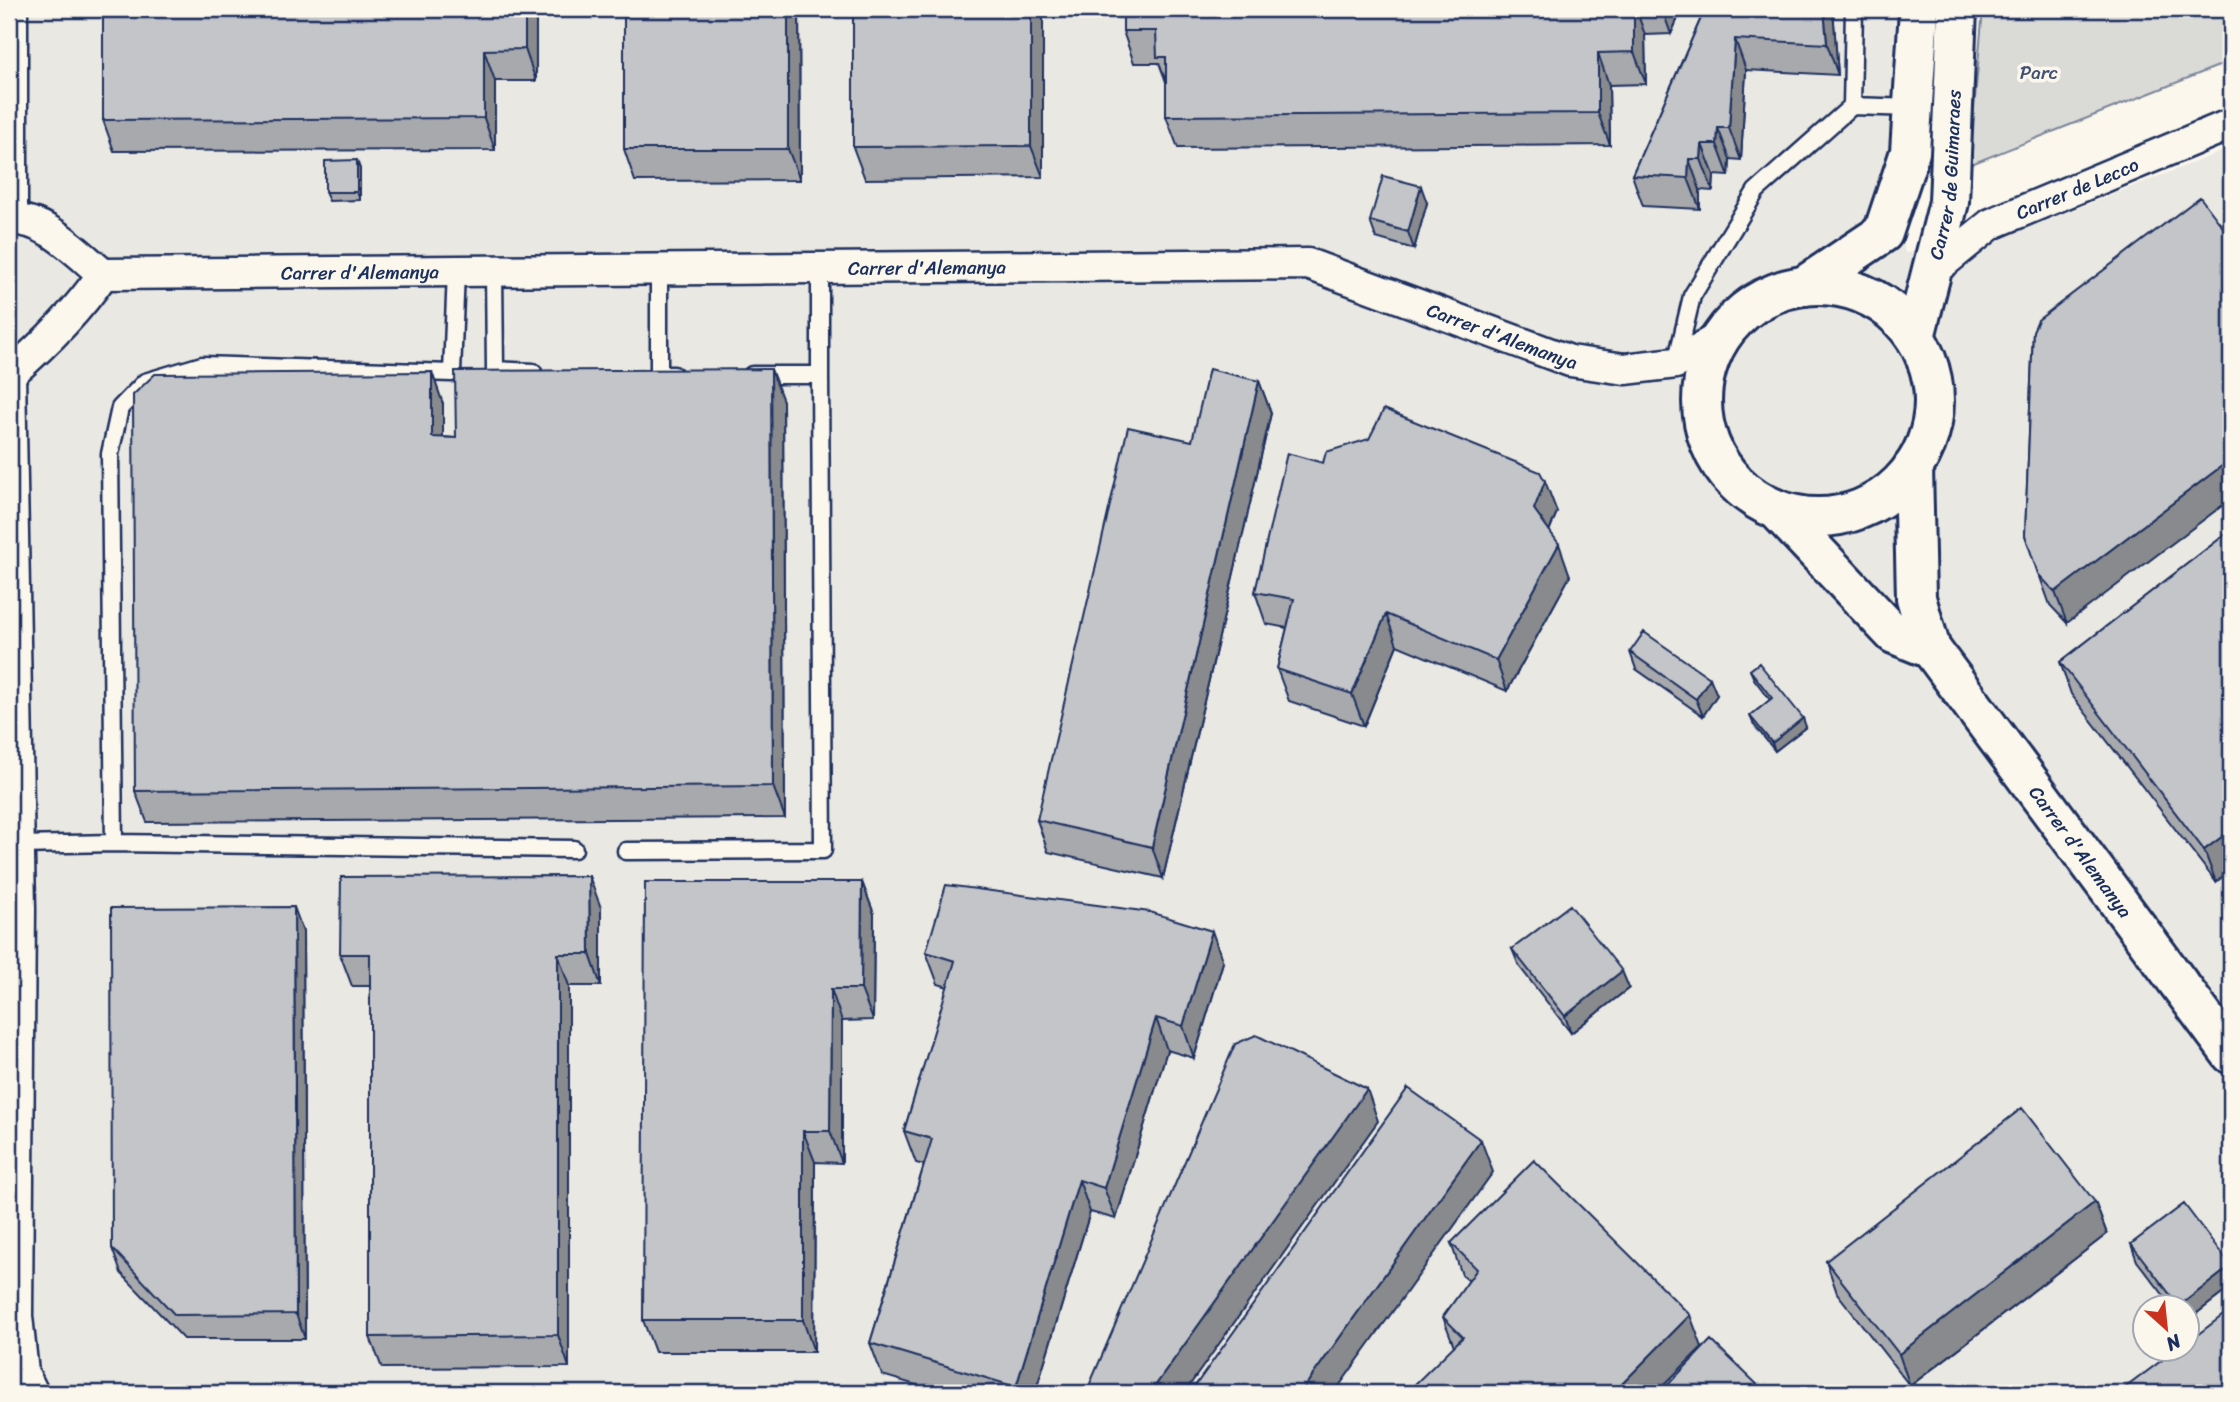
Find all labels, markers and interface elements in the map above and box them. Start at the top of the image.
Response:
park label: Parc [2020,56,2058,89]
street label: Carrer de Guimaraes [1919,89,1971,263]
street label: Carrer de Lecco [2011,148,2144,229]
street label: Carrer d'Alemanya [848,251,1007,285]
street label: Carrer d'Alemanya [281,255,440,290]
street label: Carrer d'Alemanya [1422,293,1579,379]
street label: Carrer d'Alemanya [2020,778,2141,925]
north arrow [2132,1294,2202,1364]
text: N [2159,1325,2188,1361]

